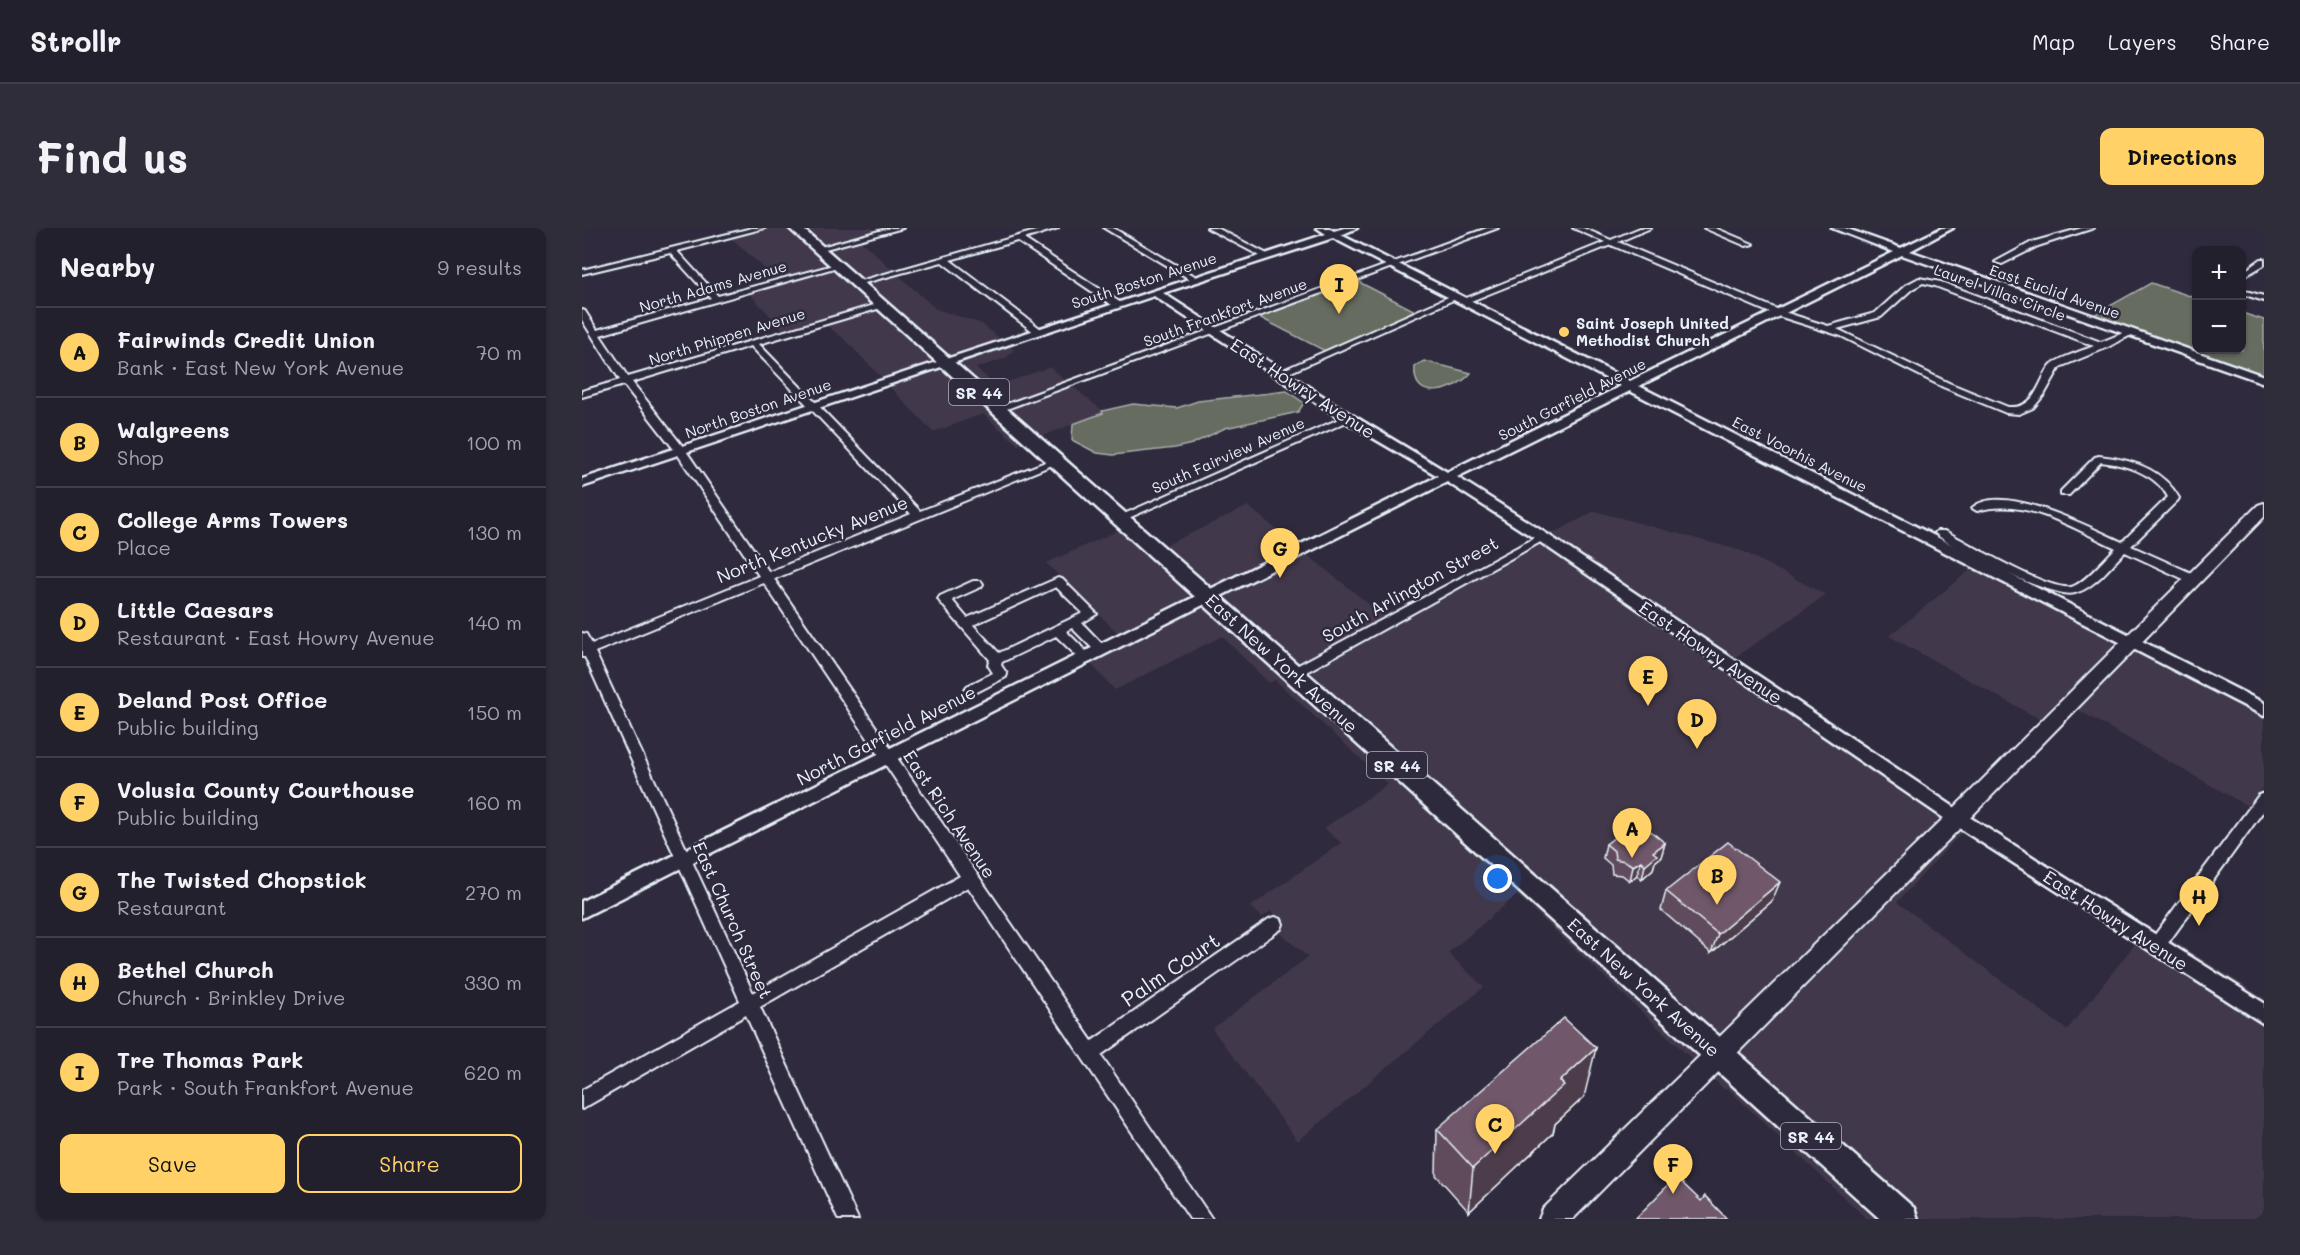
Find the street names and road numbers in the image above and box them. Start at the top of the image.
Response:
street label: South Boston Avenue [1069,247,1219,313]
street label: North Adams Avenue [637,255,789,317]
street label: Laurel Villas Circle [1931,259,2069,325]
street label: East Euclid Avenue [1987,259,2123,323]
street label: South Frankfort Avenue [1141,273,1309,351]
street label: North Phippen Avenue [646,303,808,369]
street label: East Howry Avenue [1226,332,1380,444]
street label: South Garfield Avenue [1495,353,1649,445]
street label: North Boston Avenue [682,374,834,442]
road number: SR 44 [949,379,1009,405]
street label: East Voorhis Avenue [1729,411,1871,497]
street label: South Fairview Avenue [1148,412,1308,498]
street label: North Kentucky Avenue [713,490,911,588]
street label: South Arlington Street [1318,530,1502,648]
street label: East New York Avenue [1201,588,1363,738]
street label: East Howry Avenue [1635,596,1787,708]
street label: North Garfield Avenue [792,679,980,791]
street label: East Rich Avenue [898,745,1002,883]
road number: SR 44 [1367,752,1427,778]
street label: East Church Street [688,838,778,1002]
street label: East Howry Avenue [2039,864,2193,976]
street label: East New York Avenue [1563,912,1725,1062]
street label: Palm Court [1115,926,1225,1012]
road number: SR 44 [1781,1123,1841,1149]

